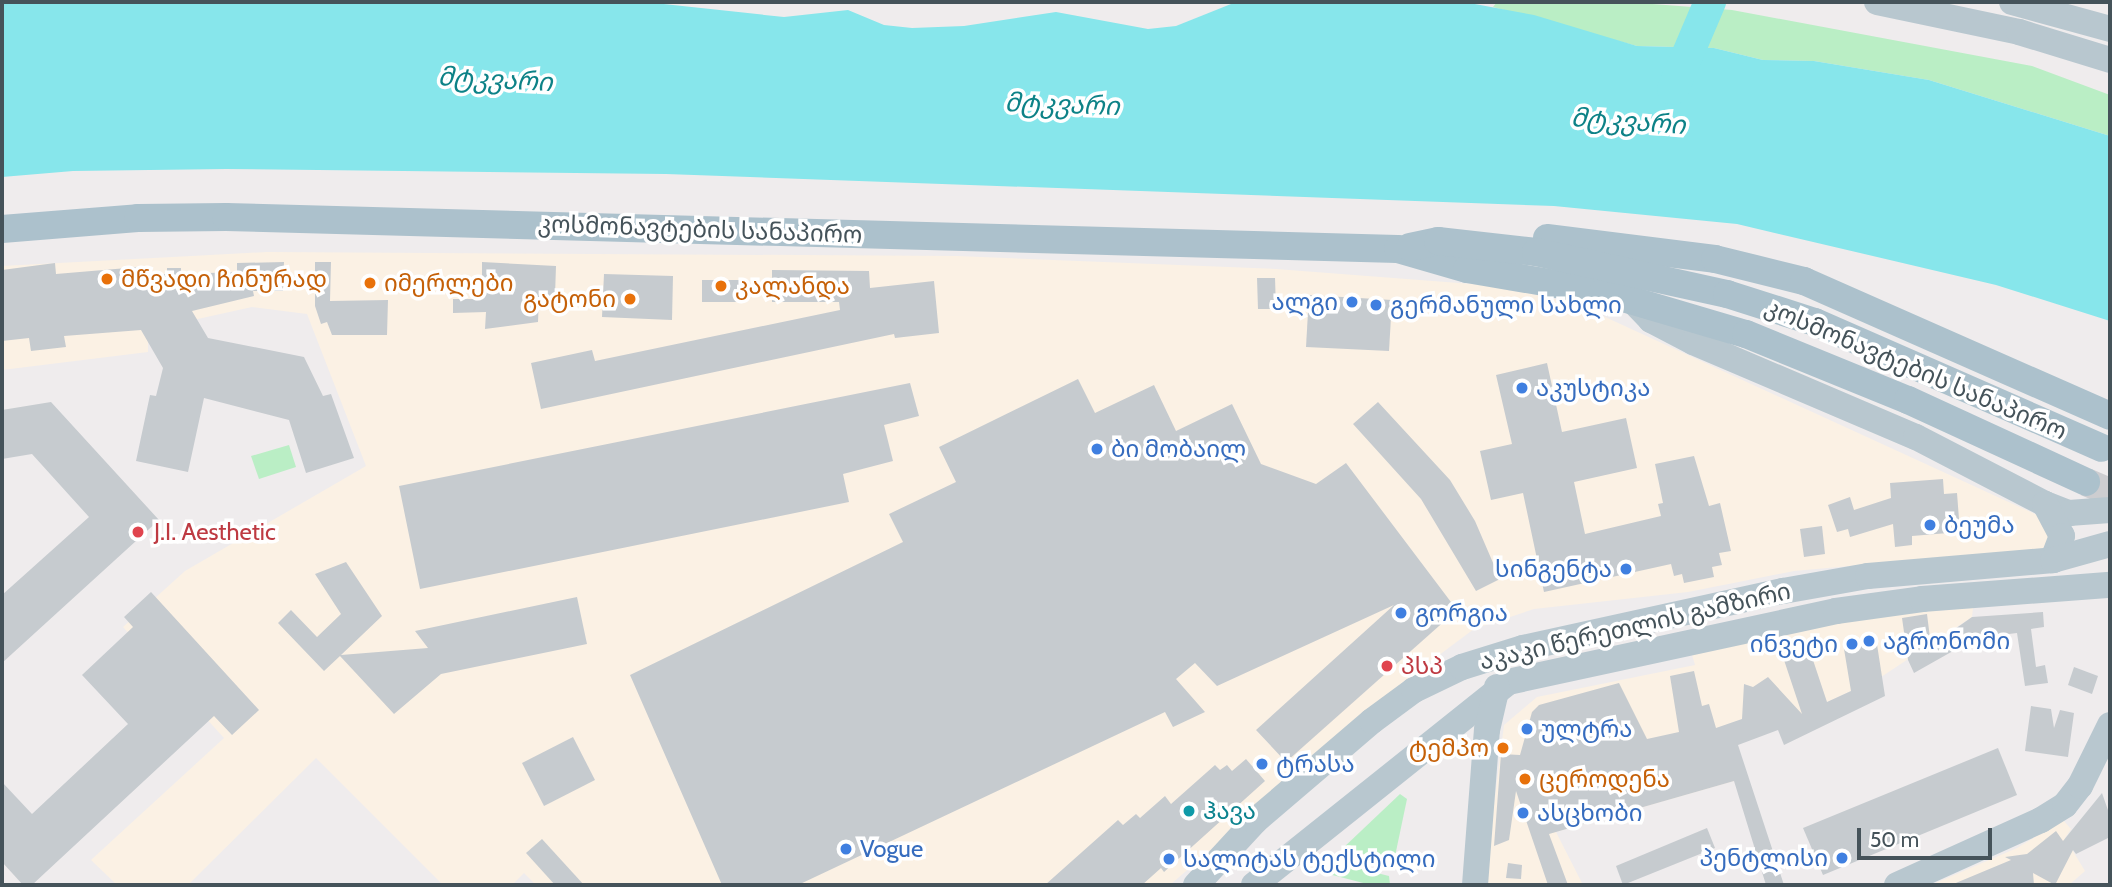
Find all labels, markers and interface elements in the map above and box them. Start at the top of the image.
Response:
water label: მტკვარი [437,61,553,99]
water label: მტკვარი [1004,87,1120,123]
water label: მტკვარი [1570,102,1686,142]
street label: კოსმონავტების სანაპირო [537,209,863,249]
place label: მწვადი ჩინურად [121,265,327,293]
place label: იმერლები [384,269,514,297]
marker: მწვადი ჩინურად [99,271,115,287]
place label: კალანდა [735,272,850,300]
marker: იმერლები [362,275,378,291]
marker: კალანდა [713,278,729,294]
place label: გატონი [523,285,616,313]
place label: ალგი [1272,288,1338,316]
marker: გატონი [622,291,638,307]
place label: გერმანული სახლი [1390,291,1622,319]
street label: კოსმონავტების სანაპირო [1761,292,2071,446]
marker: ალგი [1344,294,1360,310]
marker: გერმანული სახლი [1368,297,1384,313]
place label: აკუსტიკა [1536,374,1651,402]
marker: აკუსტიკა [1514,380,1530,396]
place label: ბი მობაილ [1111,435,1246,463]
marker: ბი მობაილ [1089,441,1105,457]
place label: ბეუმა [1944,511,2015,539]
marker: ბეუმა [1922,517,1938,533]
place label: J.I. Aesthetic [154,518,276,546]
marker: J.I. Aesthetic [128,522,148,542]
place label: სინგენტა [1495,555,1612,583]
marker: სინგენტა [1618,561,1634,577]
street label: აკაკი წერეთლის გამზირი [1477,576,1793,676]
place label: გორგია [1415,599,1508,627]
marker: გორგია [1393,605,1409,621]
place label: აგრონომი [1883,627,2010,655]
place label: ინვეტი [1750,630,1838,658]
marker: აგრონომი [1861,633,1877,649]
marker: ინვეტი [1844,636,1860,652]
place label: პსპ [1401,652,1443,680]
marker: პსპ [1379,658,1395,674]
place label: ულტრა [1541,715,1632,743]
marker: ულტრა [1519,721,1535,737]
place label: ტემპო [1409,734,1489,762]
marker: ტემპო [1495,740,1511,756]
place label: ტრასა [1276,750,1355,778]
marker: ტრასა [1254,756,1270,772]
place label: ცეროდენა [1539,765,1670,793]
marker: ცეროდენა [1517,771,1533,787]
place label: ჰავა [1203,797,1256,825]
place label: ასცხობი [1537,799,1642,827]
marker: ჰავა [1181,803,1197,819]
marker: ასცხობი [1515,805,1531,821]
scale bar [1860,814,1995,858]
text: 50 m [1870,827,1919,852]
place label: Vogue [860,835,923,863]
marker: Vogue [838,841,854,857]
place label: პენტლისი [1700,844,1828,872]
place label: სალიტას ტექსტილი [1183,845,1435,873]
marker: პენტლისი [1834,850,1850,866]
marker: სალიტას ტექსტილი [1161,851,1177,867]

